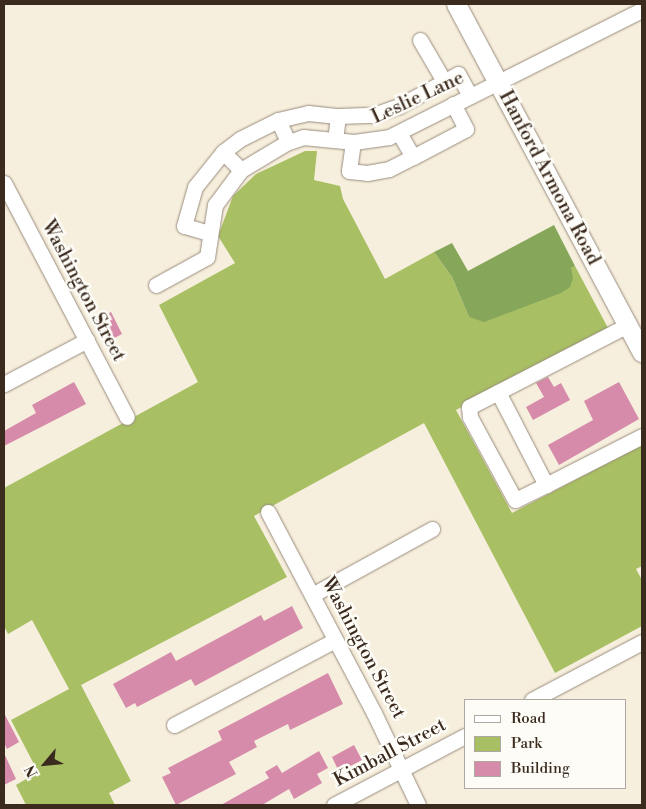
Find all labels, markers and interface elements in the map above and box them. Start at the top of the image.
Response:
street label: Leslie Lane [368,67,468,129]
street label: Hanford Armona Road [493,87,605,269]
street label: Washington Street [36,216,130,366]
street label: Washington Street [316,573,410,723]
legend [463,699,626,789]
text: Road [511,709,546,728]
street label: Kimball Street [330,714,450,792]
text: Park [511,734,542,753]
north arrow [20,739,70,789]
text: Building [511,759,570,778]
text: N [21,762,42,780]

